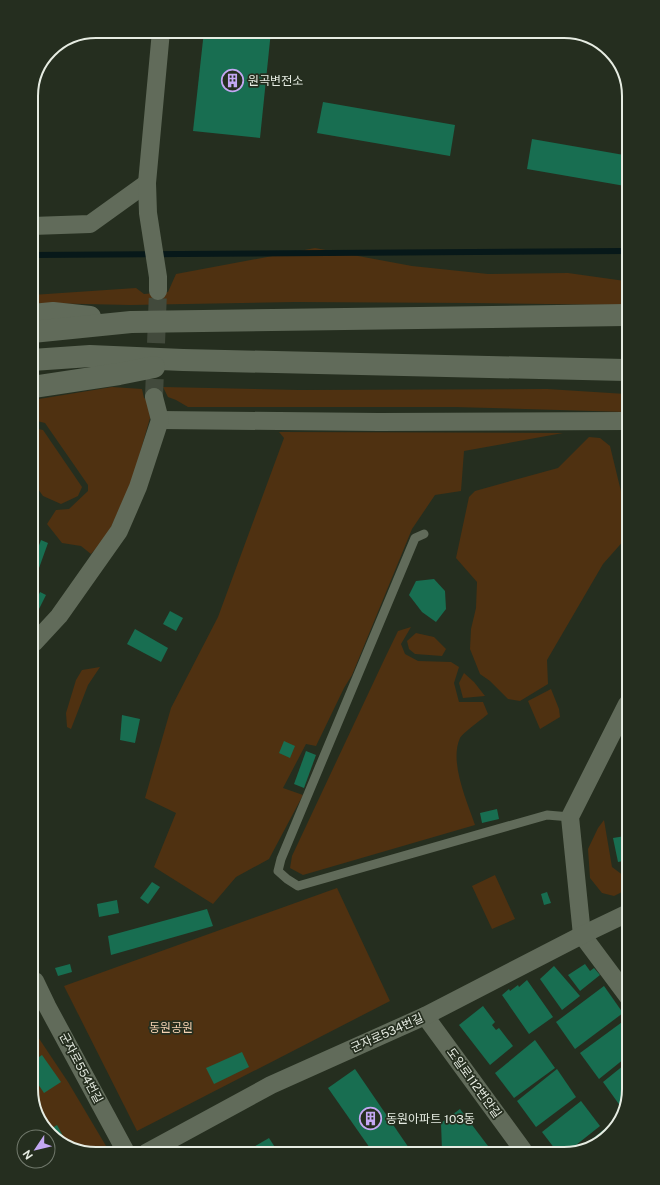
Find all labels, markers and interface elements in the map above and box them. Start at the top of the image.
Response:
building icon: 원곡변전소 [219,68,245,94]
place label: 원곡변전소 [248,74,303,88]
street label: 군자로534번길 [349,1011,425,1055]
park label: 동원공원 [149,1021,193,1035]
street label: 군자로554번길 [56,1030,106,1106]
street label: 도일로112번안길 [444,1045,504,1121]
building icon: 동원아파트 103동 [357,1106,383,1132]
place label: 동원아파트 103동 [386,1112,475,1126]
north arrow [16,1129,56,1169]
text: N [20,1148,35,1162]

